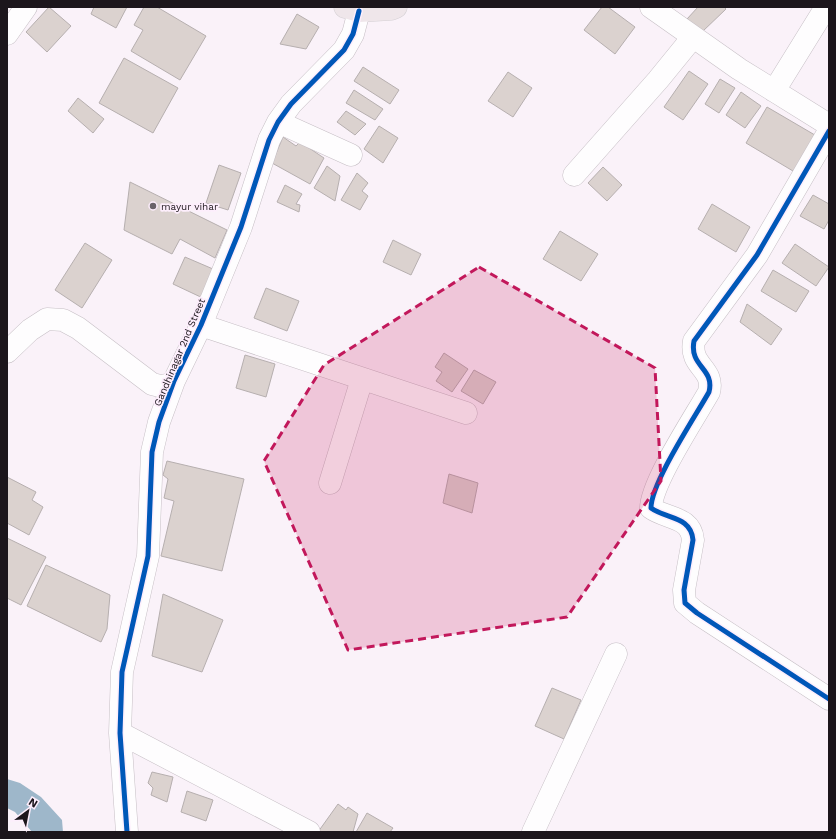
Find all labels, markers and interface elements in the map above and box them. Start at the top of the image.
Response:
marker: mayur vihar [148,201,158,211]
place label: mayur vihar [161,201,218,212]
street label: Gandhinagar 2nd Street [152,296,208,408]
north arrow [8,791,48,831]
text: N [26,795,40,811]

